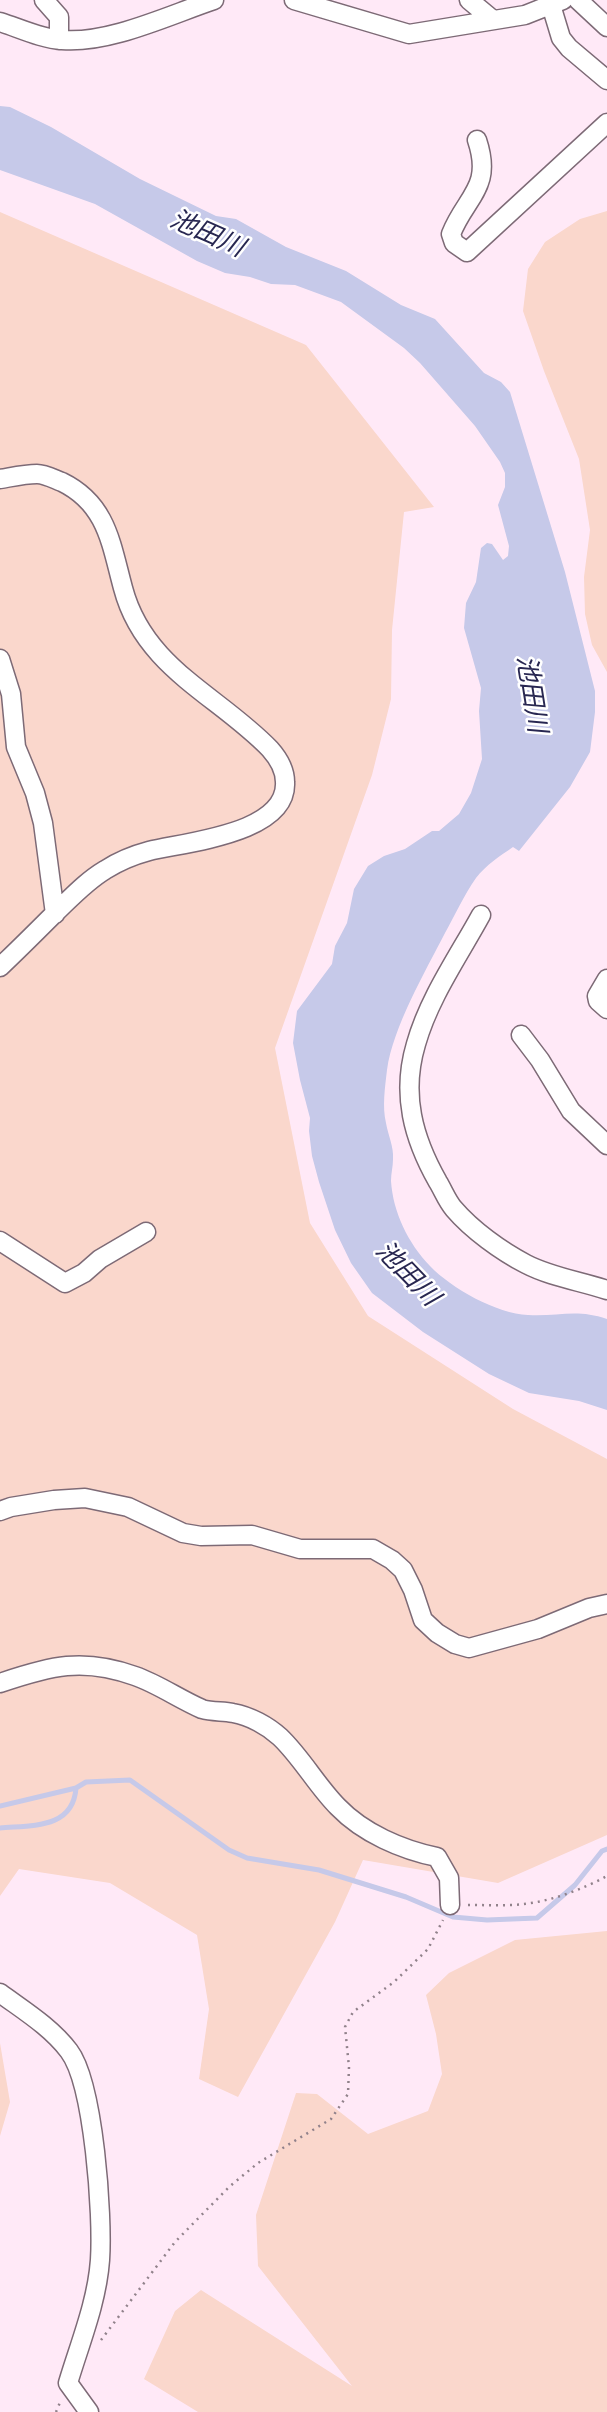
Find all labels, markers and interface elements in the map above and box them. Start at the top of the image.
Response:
water label: 池田川 [165,204,249,264]
water label: 池田川 [509,653,553,735]
water label: 池田川 [369,1235,445,1313]

